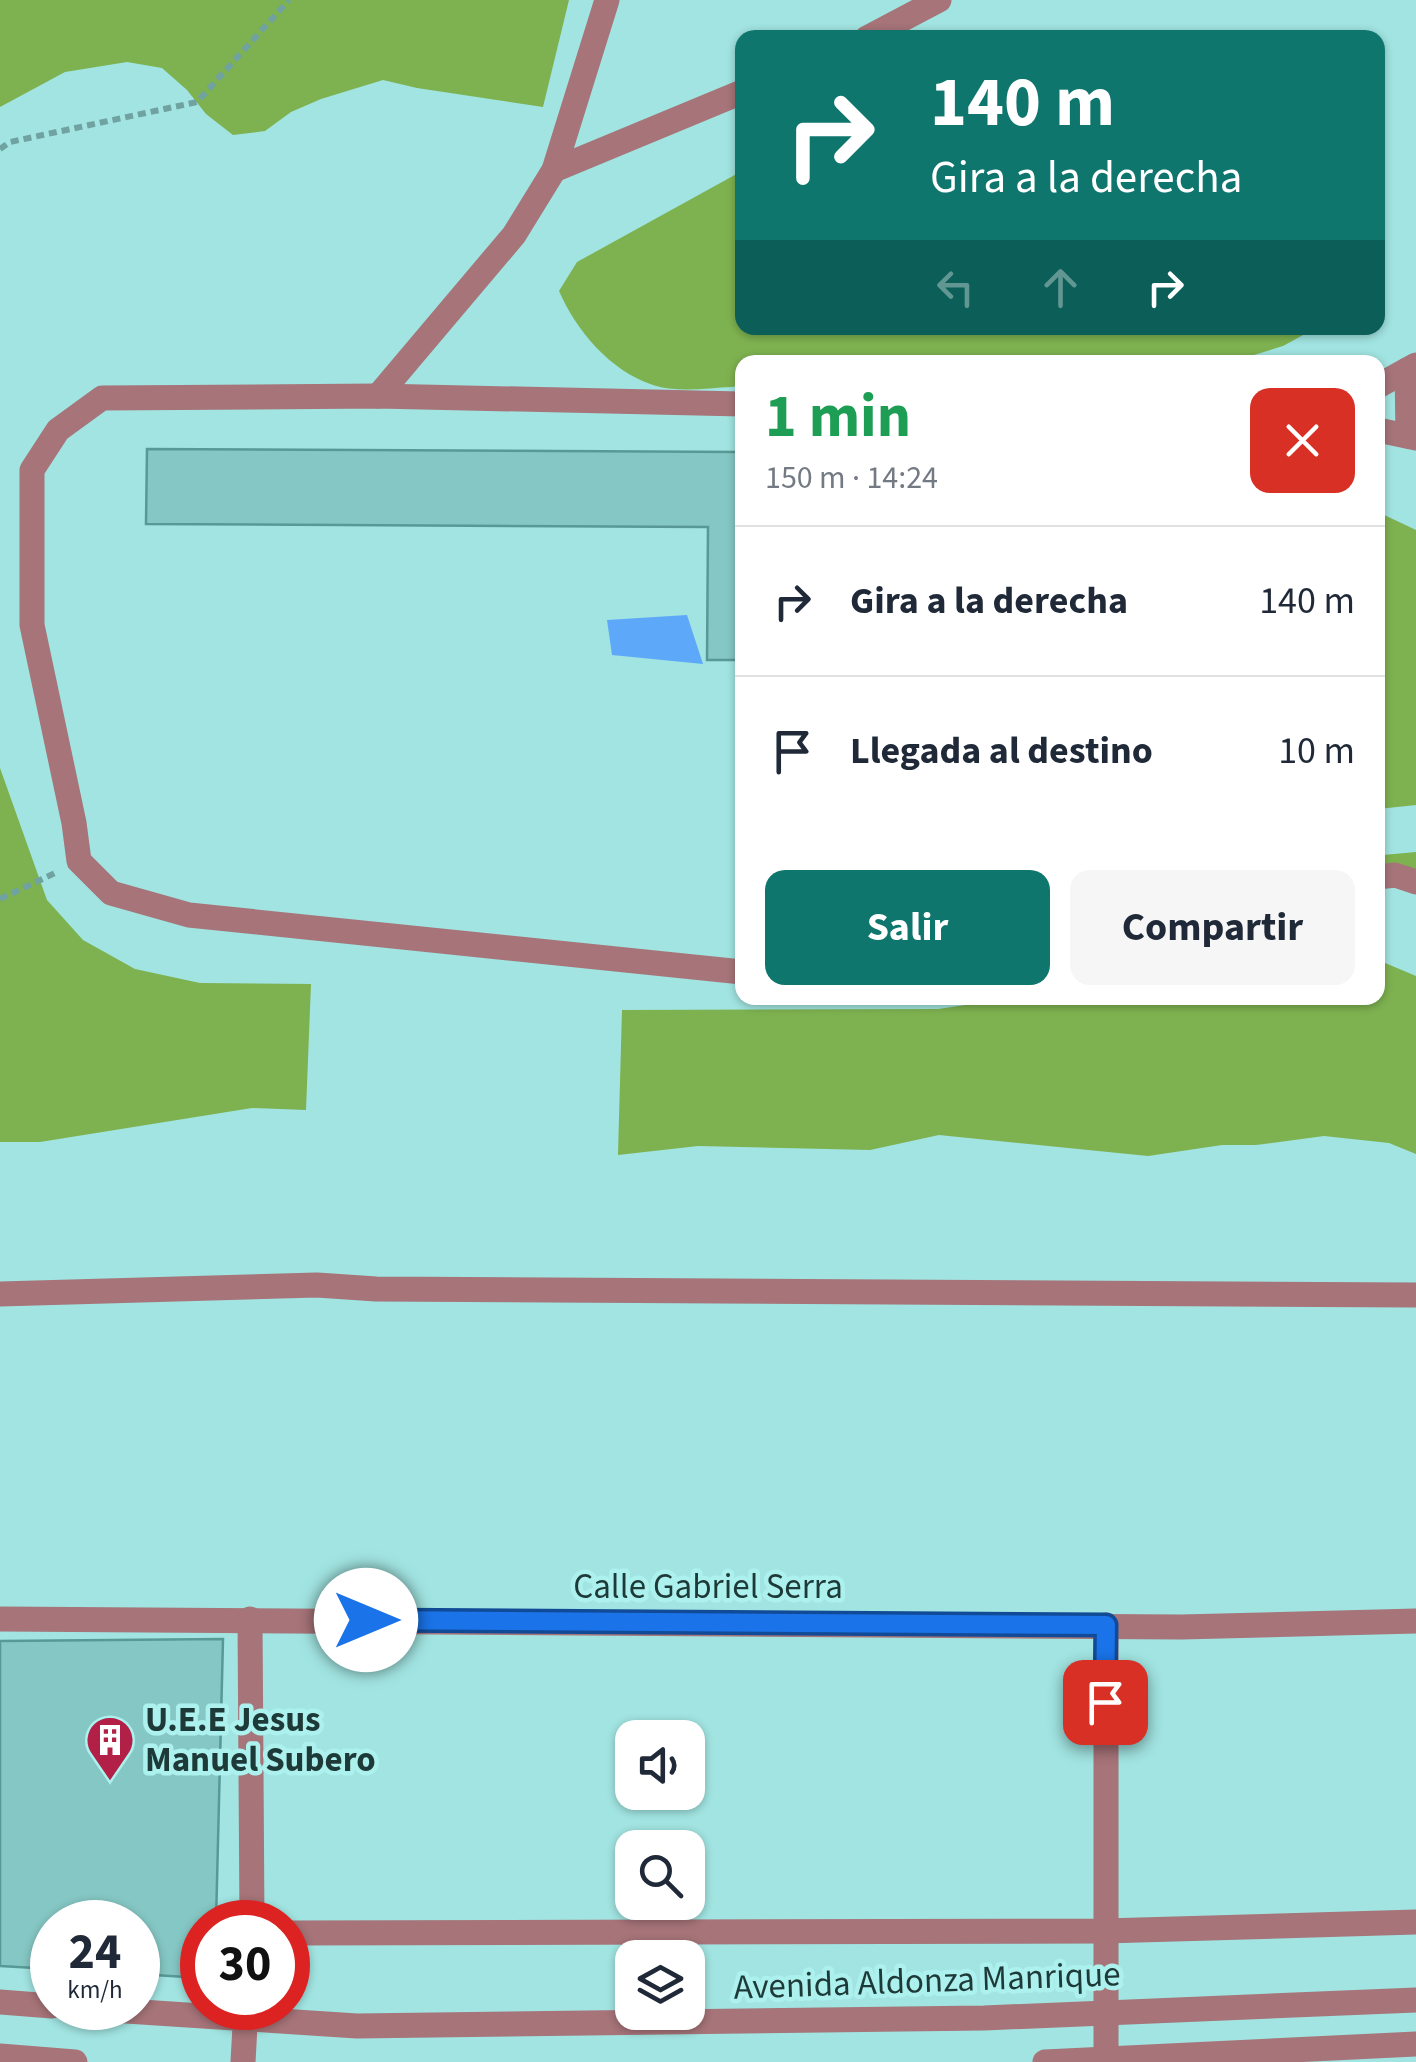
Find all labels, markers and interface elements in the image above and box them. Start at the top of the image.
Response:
text: 140 m [930,53,1115,153]
icon: right [765,70,895,200]
text: Gira a la derecha [930,146,1242,210]
icon: left [928,260,983,315]
icon: ahead [1033,260,1088,315]
icon: right [1138,260,1193,315]
text: 1 min [765,375,911,460]
button: close [1250,388,1355,493]
text: 150 m · 14:24 [765,455,938,501]
icon: right [765,574,820,629]
text: Gira a la derecha [850,574,1128,628]
text: 140 m [1259,574,1355,628]
icon: arrive [765,724,820,779]
text: Llegada al destino [850,724,1153,778]
text: 10 m [1278,724,1355,778]
button: Salir [765,870,1050,985]
button: Compartir [1070,870,1355,985]
street label: Calle Gabriel Serra [573,1562,843,1612]
position arrow [314,1568,418,1672]
pin [1063,1660,1148,1745]
icon: arrive [1078,1675,1133,1730]
place label: U.E.E Jesus Manuel Subero [145,1695,376,1785]
building icon: U.E.E Jesus Manuel Subero [84,1714,136,1782]
map controls [615,1720,705,2030]
button: sound [615,1720,705,1810]
button: search [615,1830,705,1920]
speed limit sign: 30 [180,1900,310,2030]
text: 24 [69,1917,121,1988]
button: layers [615,1940,705,2030]
street label: Avenida Aldonza Manrique [733,1949,1121,2013]
text: km/h [67,1972,123,2008]

